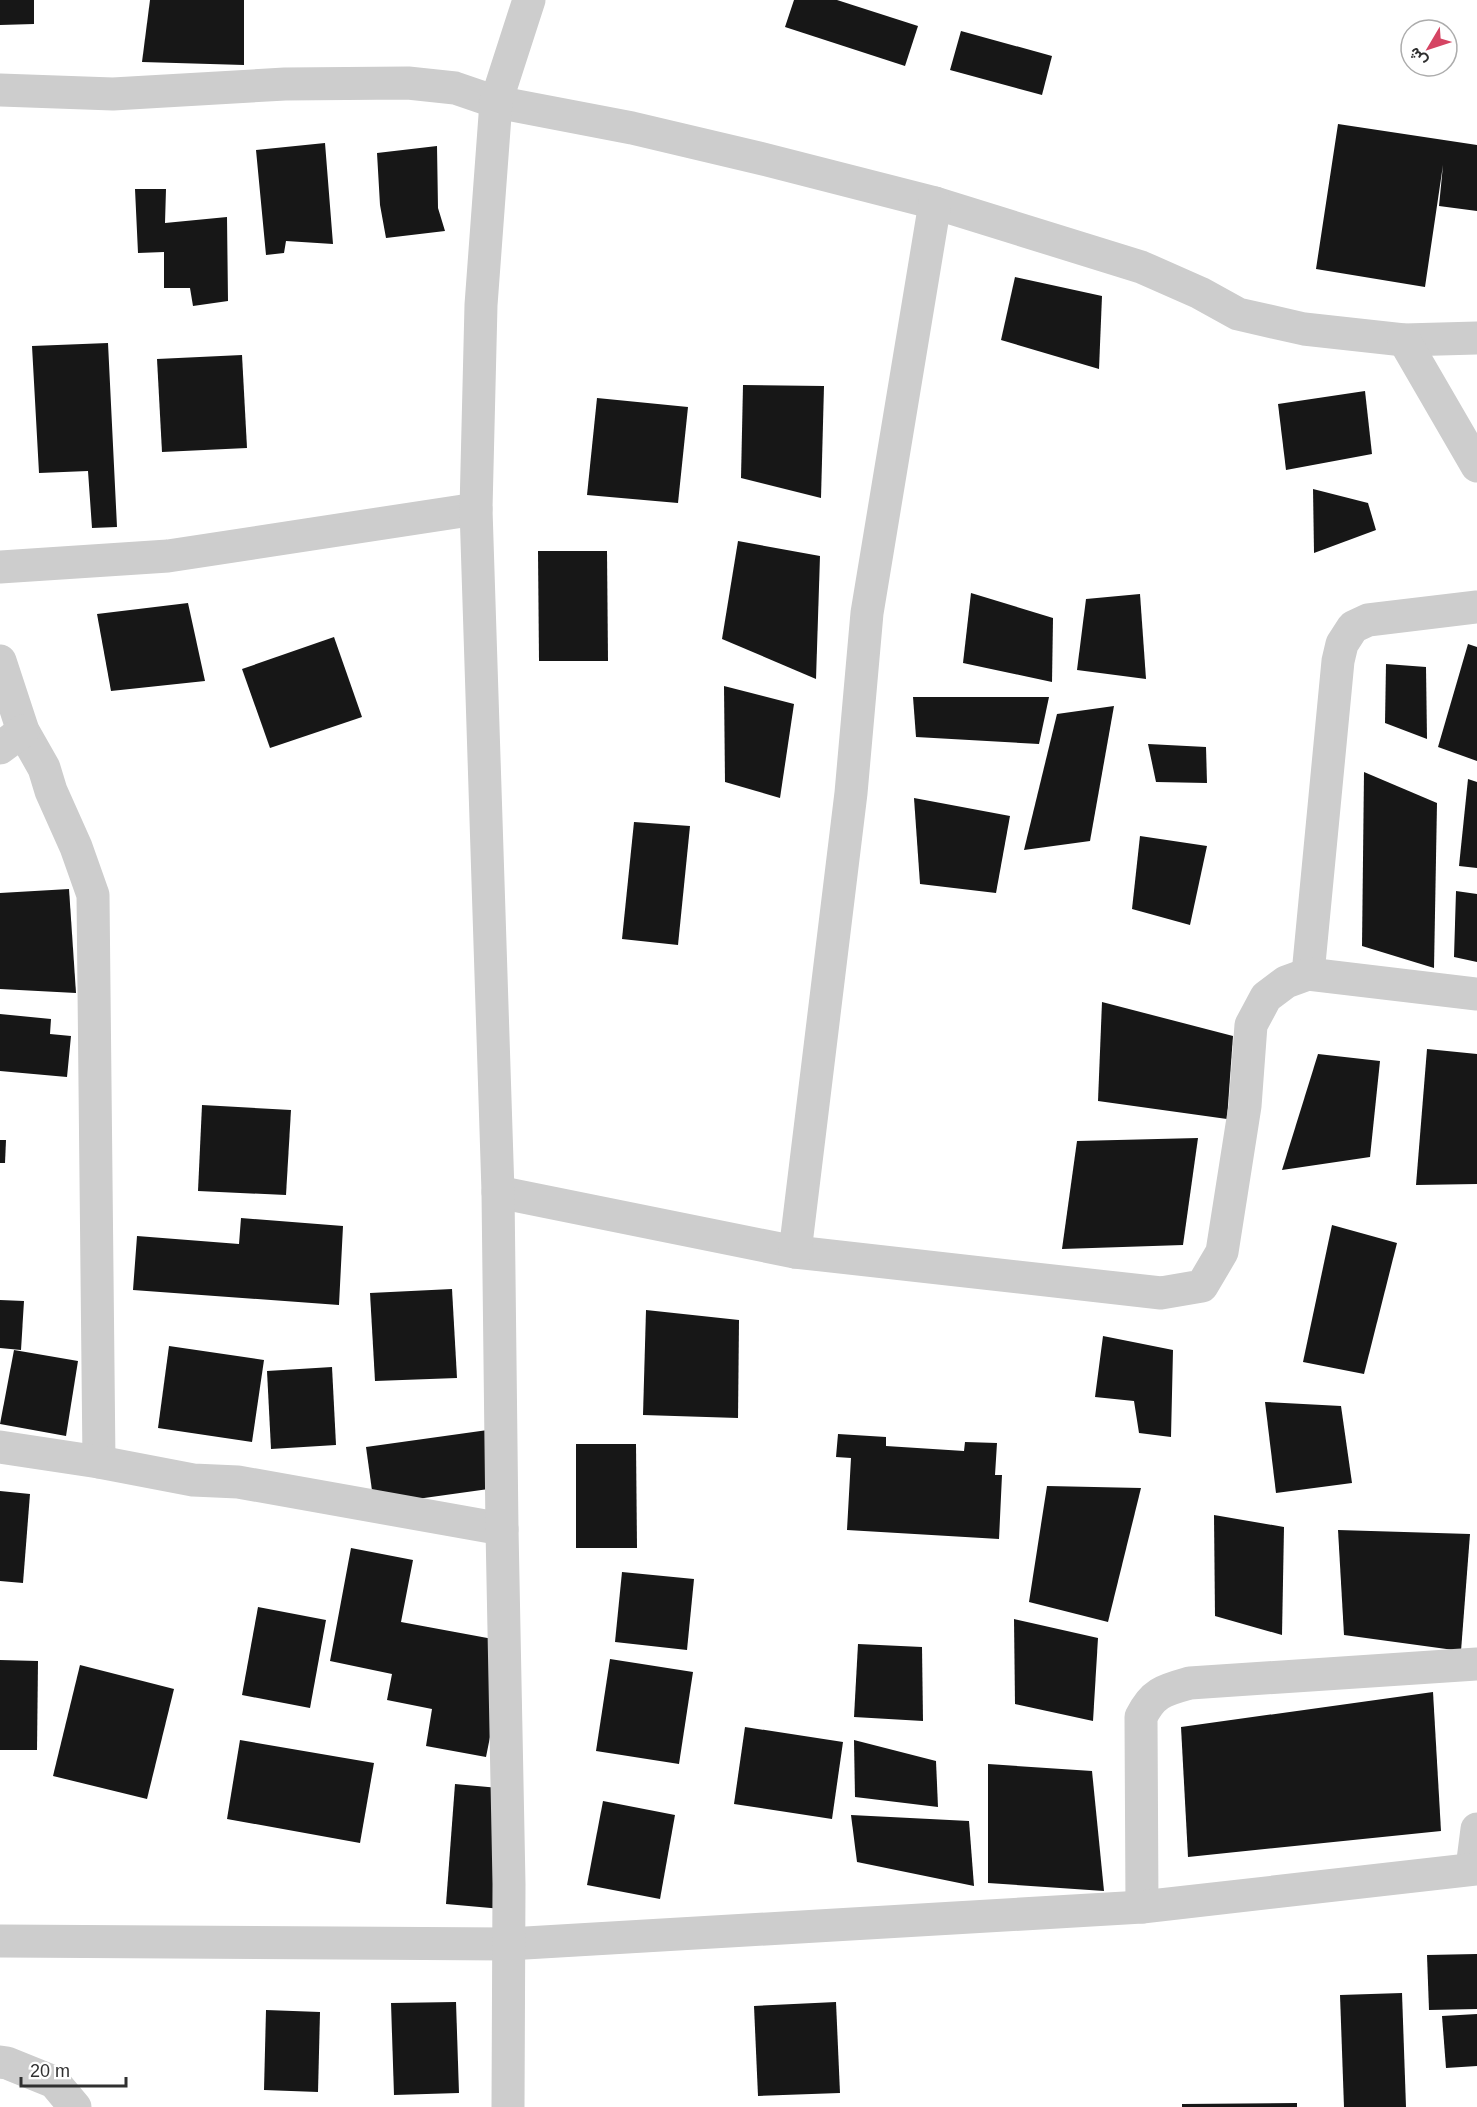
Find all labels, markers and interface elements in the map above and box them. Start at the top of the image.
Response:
north arrow [1399,18,1459,78]
text: ش [1405,44,1431,70]
scale bar [21,2050,126,2088]
text: 20 m [30,2061,70,2081]

